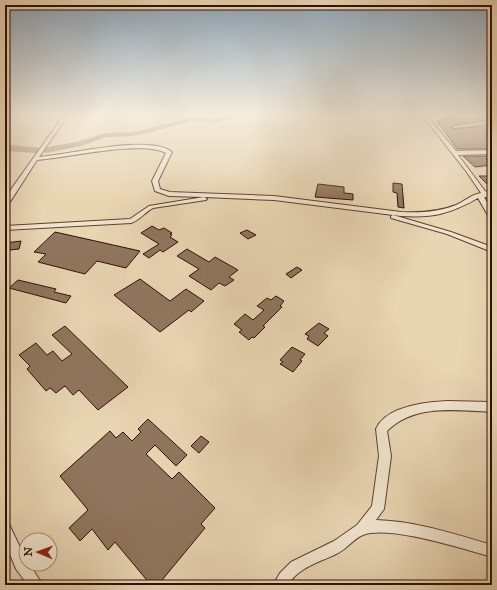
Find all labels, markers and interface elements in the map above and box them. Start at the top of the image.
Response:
north arrow [18,532,58,572]
text: N [22,546,35,557]

